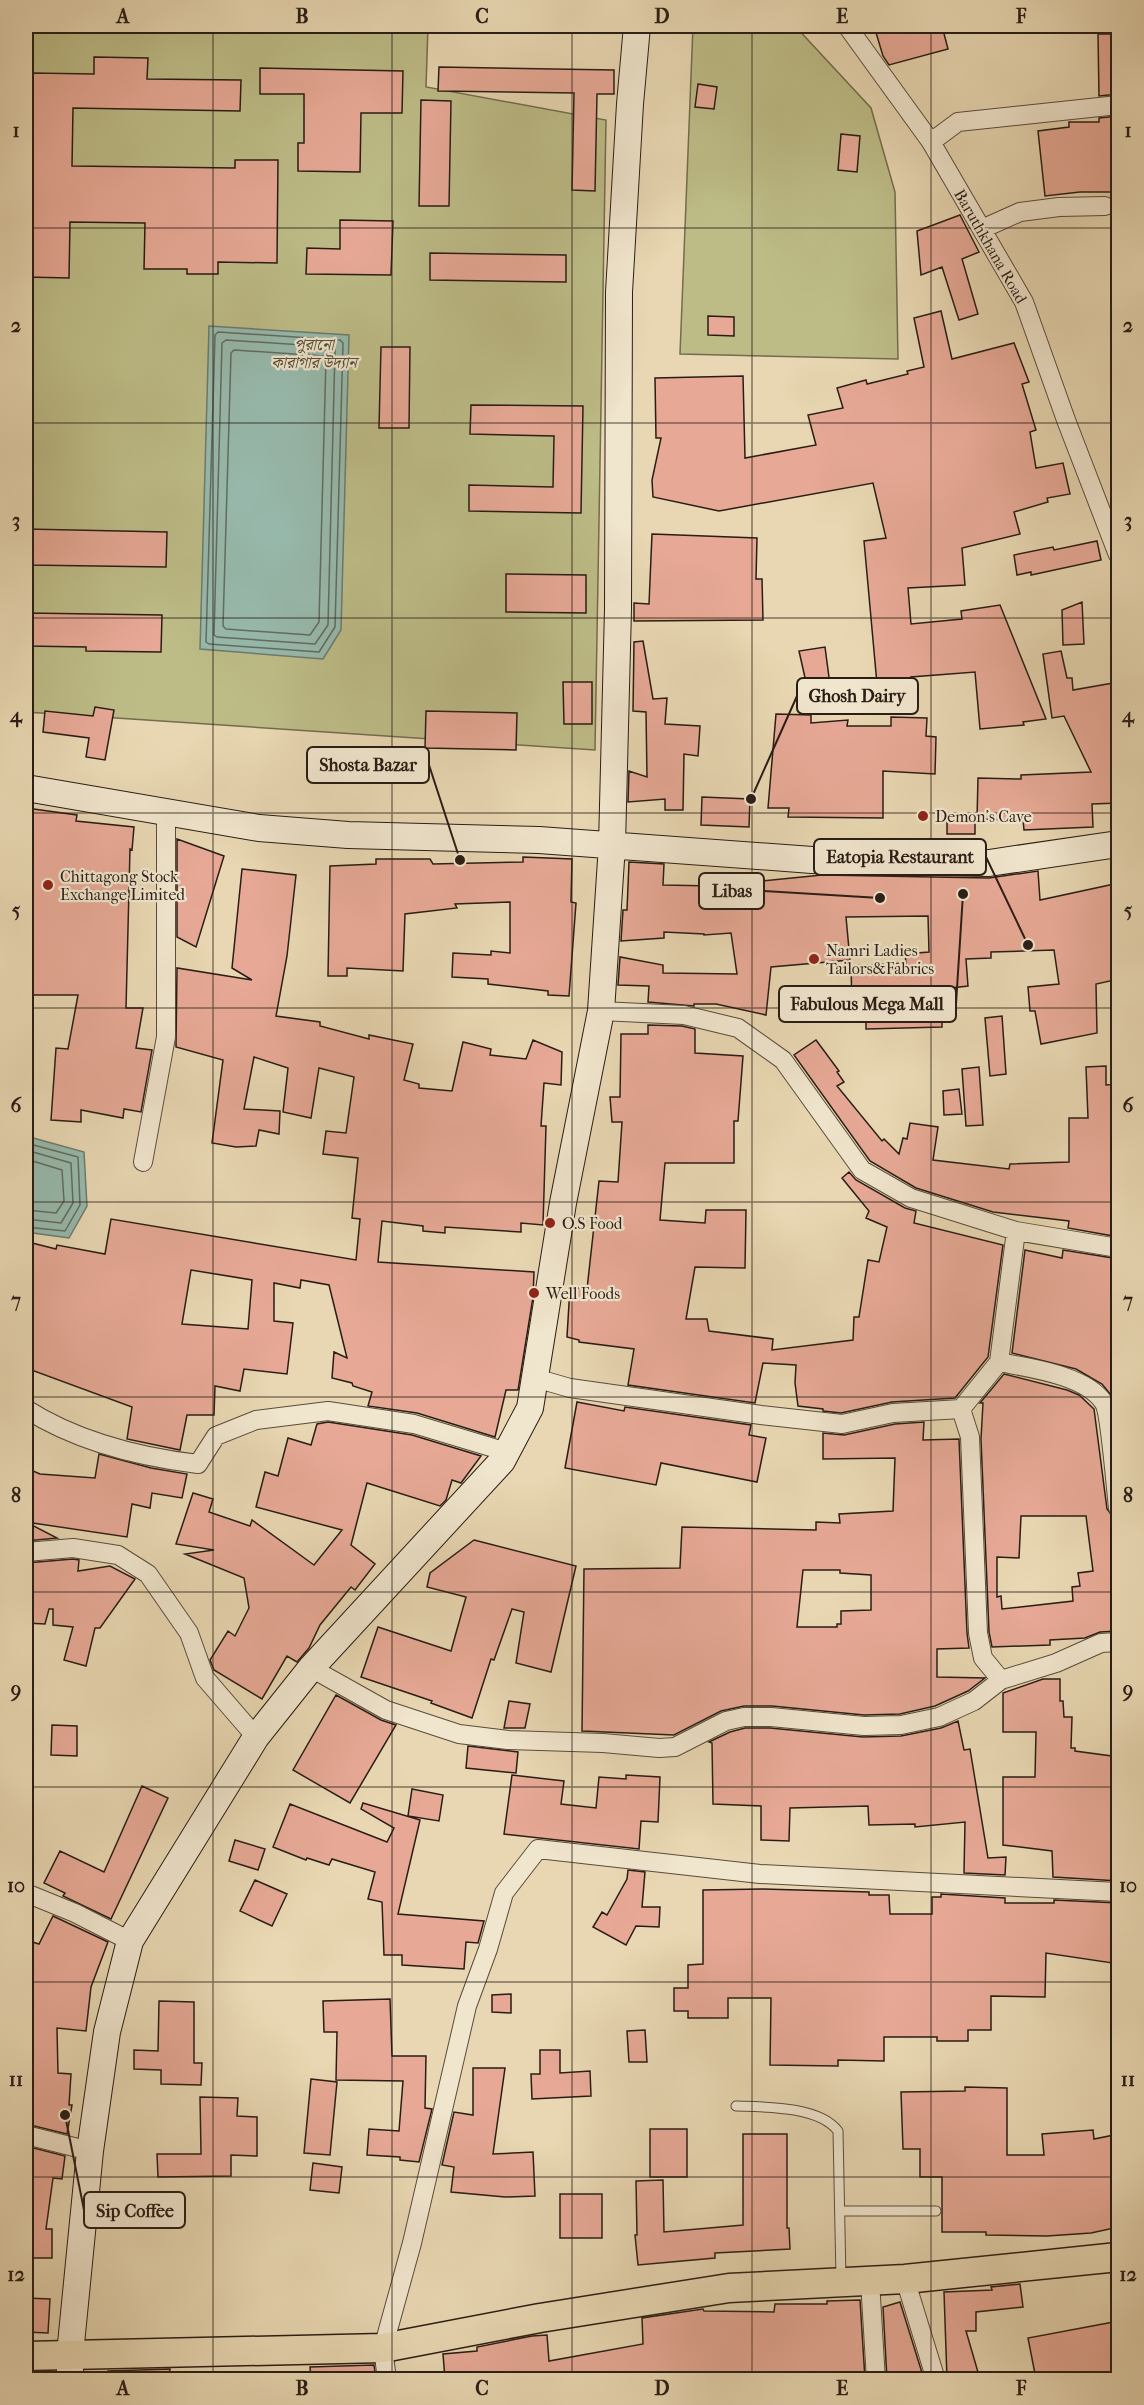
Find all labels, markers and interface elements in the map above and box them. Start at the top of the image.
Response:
text: A [115,5,131,28]
text: B [295,5,309,28]
text: C [475,5,489,28]
text: D [654,5,670,28]
text: E [836,5,848,28]
text: F [1015,5,1027,28]
text: 1 [12,119,20,142]
text: 1 [1124,119,1132,142]
street label: Baruthkhana Road [950,186,1031,307]
text: 2 [11,314,21,337]
text: 2 [1123,314,1133,337]
park label: পুরানো কারাগার উদ্যান [271,335,360,372]
text: 3 [12,509,20,532]
text: 3 [1124,509,1132,532]
callout: Ghosh Dairy [797,678,918,714]
text: Ghosh Dairy [808,686,907,707]
text: 4 [9,704,23,728]
text: 4 [1121,704,1135,728]
callout: Shosta Bazar [307,747,429,783]
text: Shosta Bazar [319,755,417,776]
place label: Demon's Cave [935,807,1032,826]
marker: Demon's Cave [916,809,930,823]
callout: Eatopia Restaurant [814,839,986,875]
text: Eatopia Restaurant [826,847,975,868]
place label: Chittagong Stock Exchange Limited [60,867,185,904]
callout: Libas [699,873,764,909]
marker: Chittagong Stock Exchange Limited [41,878,55,892]
text: Libas [712,881,753,902]
text: 5 [12,899,21,922]
text: 5 [1124,899,1133,922]
place label: Namri Ladies Tailors&Fabrics [826,941,934,978]
marker: Namri Ladies Tailors&Fabrics [807,952,821,966]
callout: Fabulous Mega Mall [779,986,956,1022]
text: Fabulous Mega Mall [789,994,945,1015]
text: 6 [11,1094,23,1117]
text: 6 [1123,1094,1135,1117]
place label: O.S Food [562,1214,623,1233]
marker: O.S Food [543,1216,557,1230]
place label: Well Foods [545,1284,620,1303]
marker: Well Foods [527,1286,541,1300]
text: 7 [10,1289,21,1312]
text: 7 [1122,1289,1133,1312]
text: 8 [11,1484,21,1507]
text: 8 [1123,1484,1133,1507]
text: 9 [10,1679,21,1702]
text: 9 [1122,1679,1133,1702]
text: 10 [7,1874,25,1897]
text: 10 [1119,1874,1137,1897]
text: 11 [9,2068,23,2091]
text: 11 [1121,2068,1135,2091]
callout: Sip Coffee [84,2192,185,2228]
text: Sip Coffee [96,2201,174,2222]
text: 12 [7,2263,25,2286]
text: 12 [1119,2263,1137,2286]
text: A [115,2377,131,2400]
text: B [295,2377,309,2400]
text: C [475,2377,489,2400]
text: D [654,2377,670,2400]
text: E [836,2377,848,2400]
text: F [1015,2377,1027,2400]

